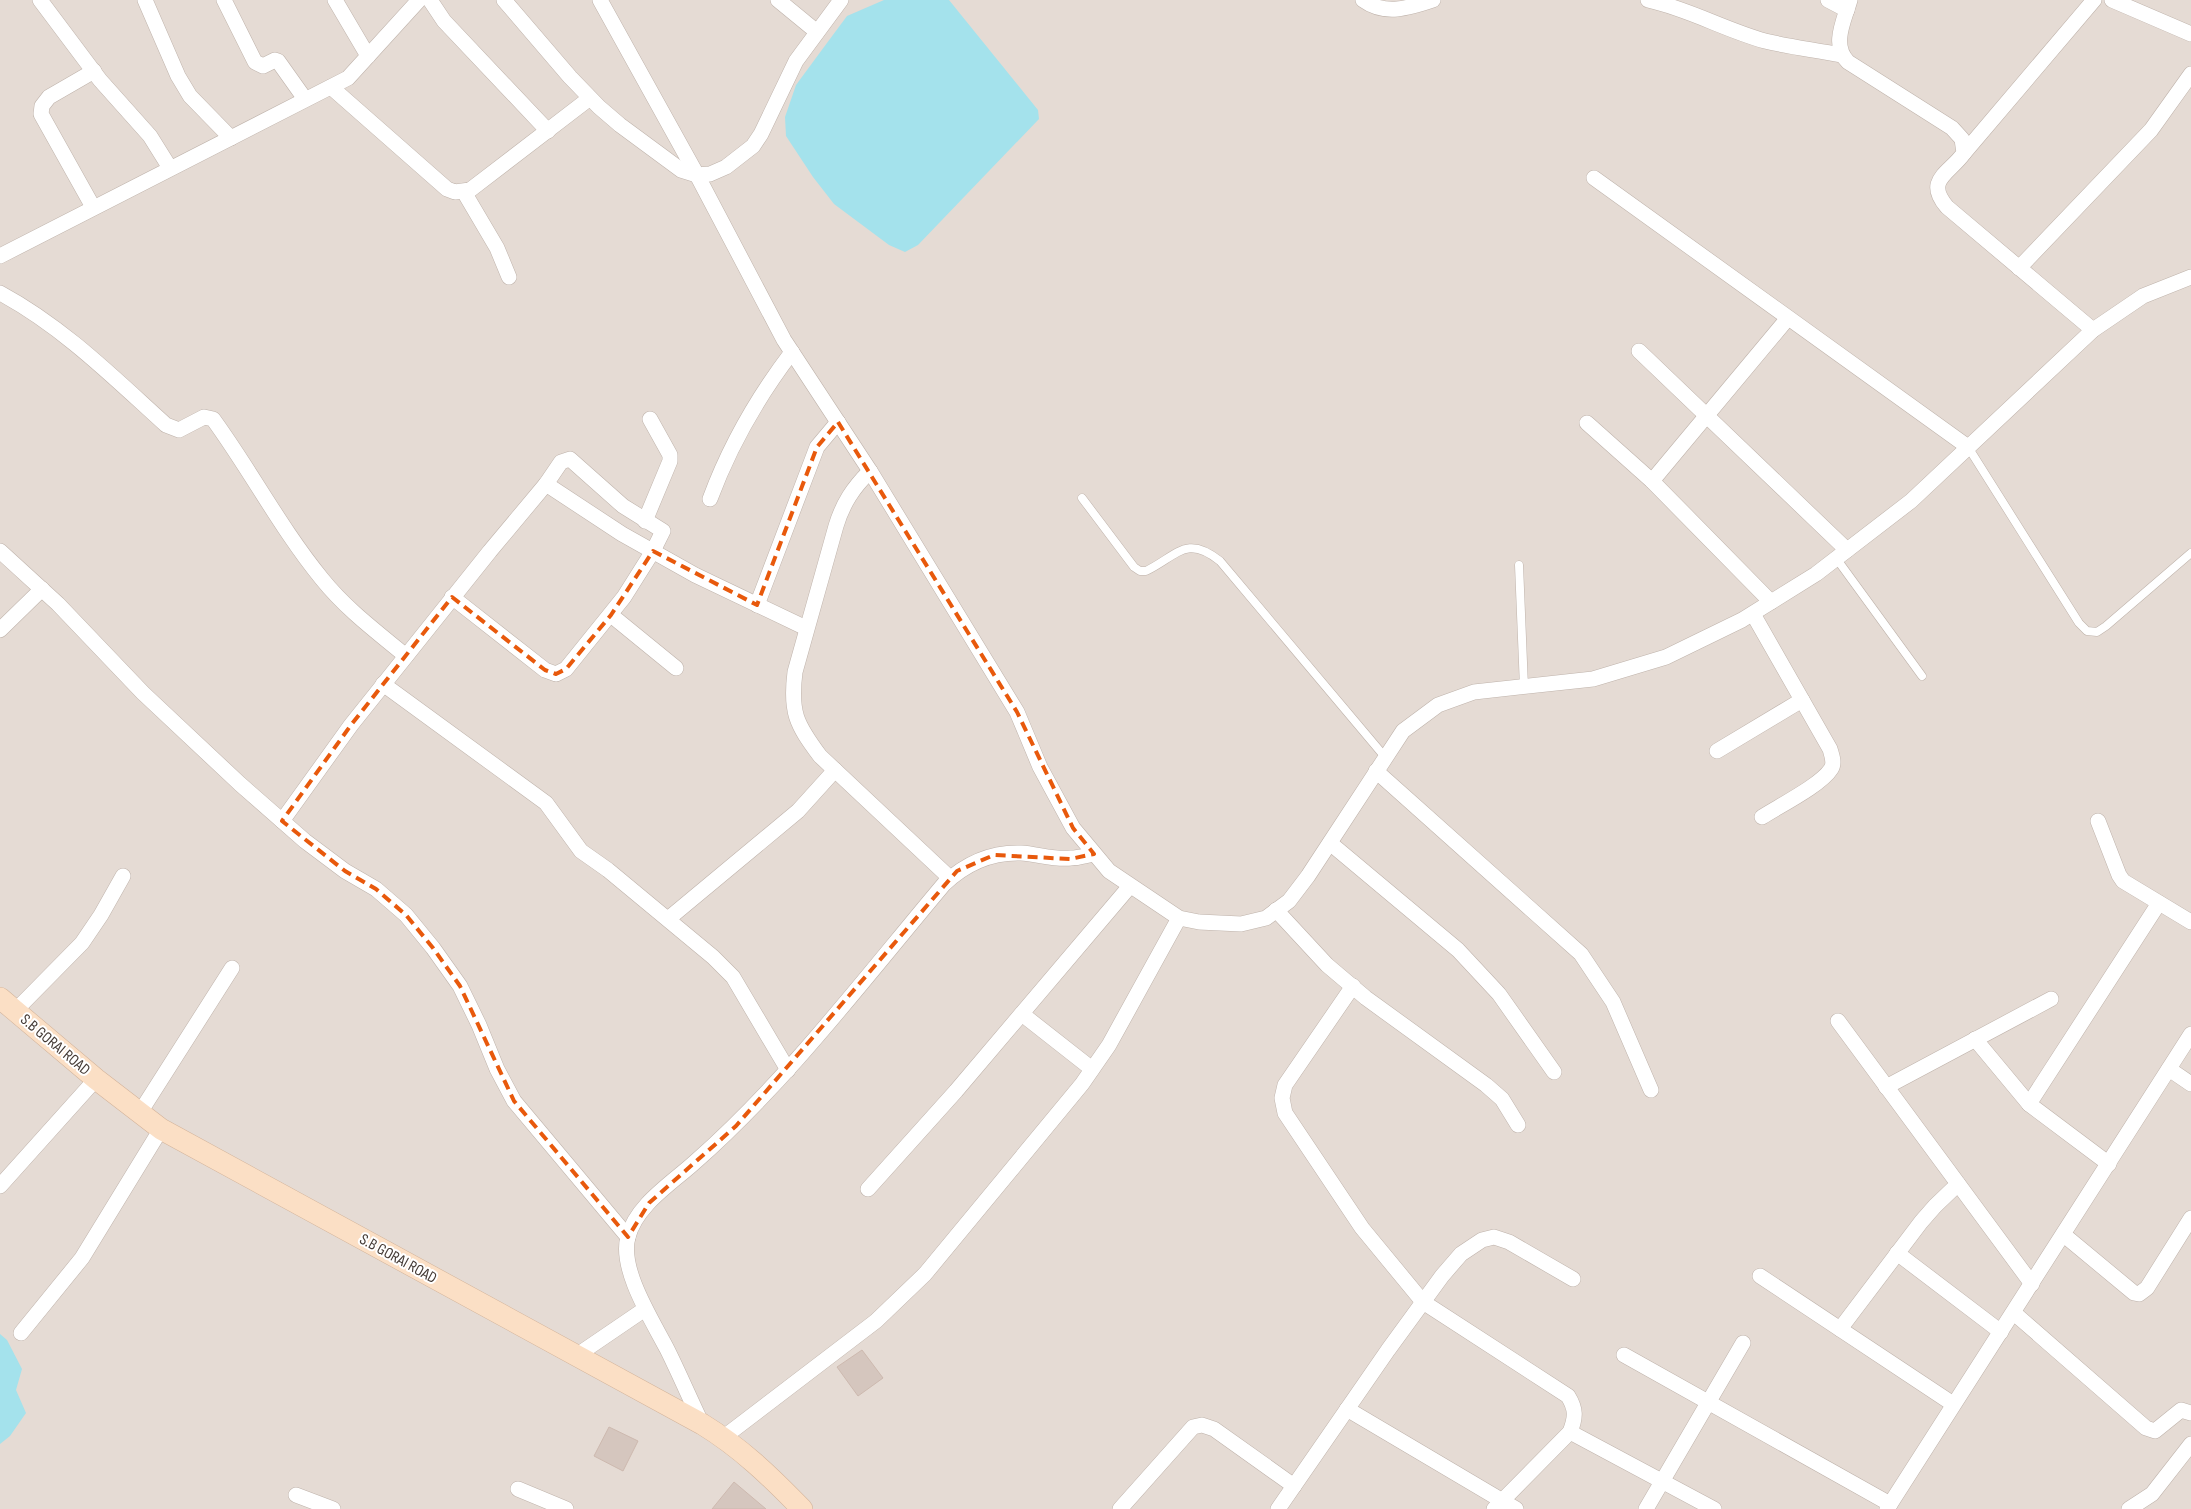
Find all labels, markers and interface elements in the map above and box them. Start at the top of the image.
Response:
street label: S.B GORAI ROAD [16,1010,94,1080]
street label: S.B GORAI ROAD [356,1230,440,1288]

